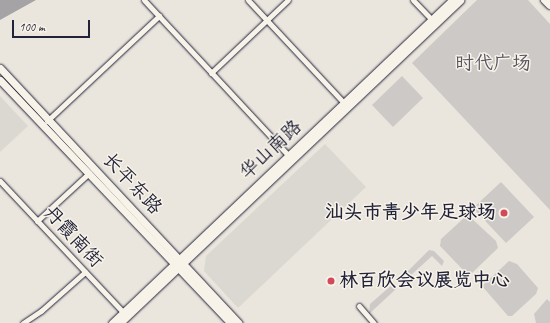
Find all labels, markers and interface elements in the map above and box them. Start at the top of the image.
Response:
scale bar [14,12,92,38]
text: 100 m [19,19,45,35]
park label: 时代广场 [455,53,531,75]
street label: 华山南路 [235,116,307,184]
street label: 长平东路 [98,148,166,220]
street label: 丹霞南街 [39,201,107,273]
place label: 汕头市青少年足球场 [325,202,496,224]
marker: 汕头市青少年足球场 [499,208,509,218]
place label: 林百欣会议展览中心 [339,270,510,292]
marker: 林百欣会议展览中心 [326,276,336,286]

